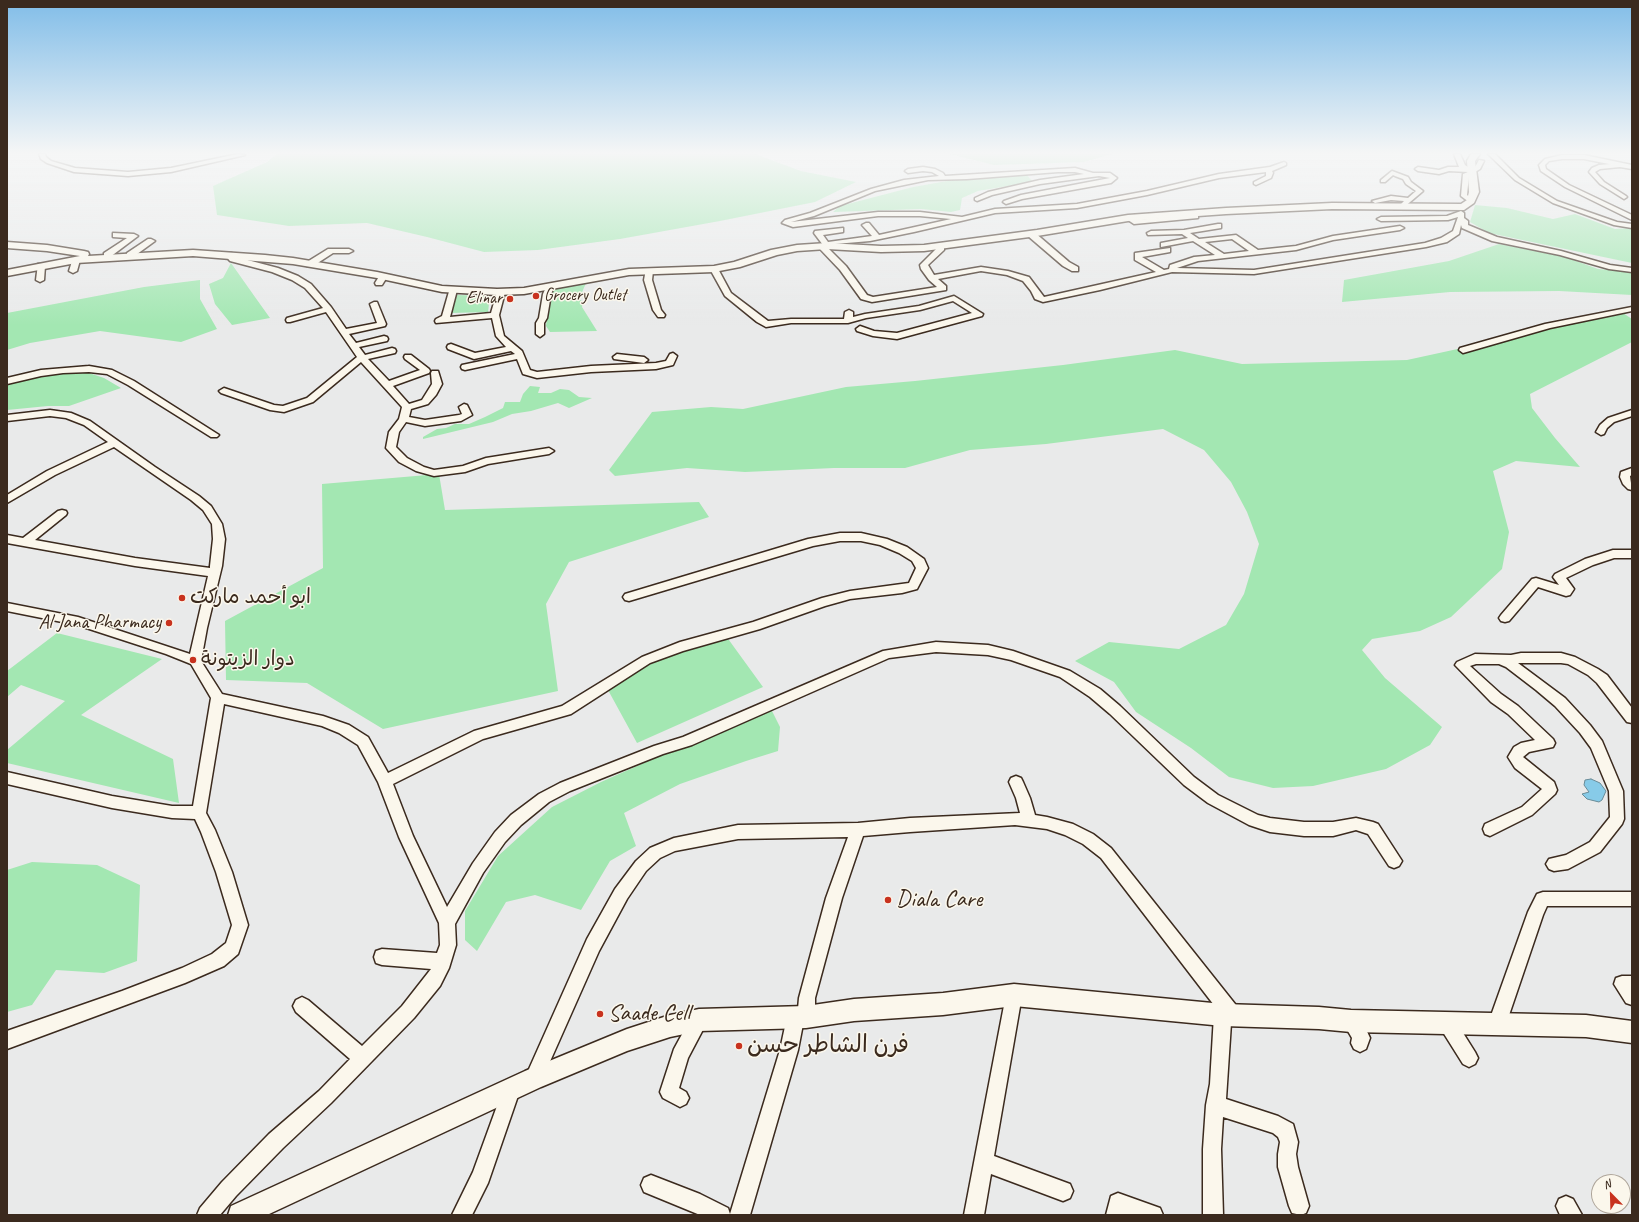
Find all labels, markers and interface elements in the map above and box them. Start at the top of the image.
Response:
place label: Grocery Outlet [544,286,626,306]
place label: Elinar [466,289,502,309]
marker: Grocery Outlet [531,291,541,301]
marker: Elinar [505,294,515,304]
place label: ابو أحمد ماركت [190,586,311,610]
marker: ابو أحمد ماركت [177,593,187,603]
place label: Al Jana Pharmacy [38,611,161,635]
marker: Al Jana Pharmacy [164,618,174,628]
place label: دوار الزيتونة [201,648,295,672]
marker: دوار الزيتونة [188,655,198,665]
place label: Diala Care [896,886,982,914]
marker: Diala Care [883,895,893,905]
place label: Saade Cell [608,1000,690,1028]
marker: Saade Cell [595,1009,605,1019]
place label: فرن الشاطر حسن [747,1032,909,1060]
marker: فرن الشاطر حسن [734,1041,744,1051]
north arrow [1591,1174,1631,1214]
text: N [1601,1176,1613,1192]

